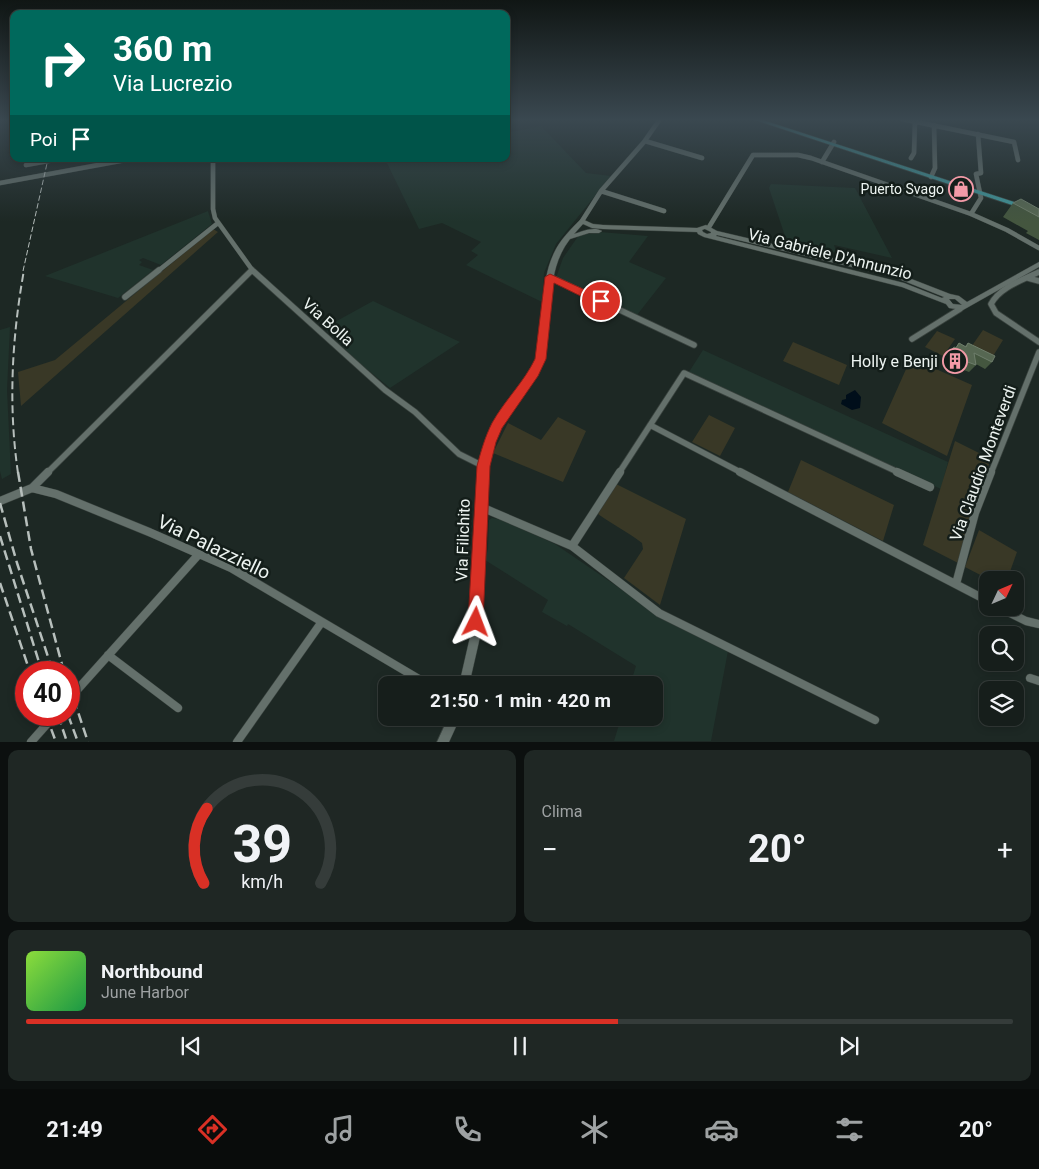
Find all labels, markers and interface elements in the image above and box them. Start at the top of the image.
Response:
text: 360 m [113,29,212,70]
icon: right [30,30,95,95]
text: Via Lucrezio [113,71,233,96]
icon: arrive [67,125,95,153]
text: Poi [30,128,57,151]
shop icon: Puerto Svago [948,176,974,202]
place label: Puerto Svago [861,181,944,197]
street label: Via Gabriele D'Annunzio [746,224,914,284]
pin [580,280,622,322]
icon: arrive [587,287,615,315]
street label: Via Bolla [298,294,358,350]
building icon: Holly e Benji [942,348,968,374]
place label: Holly e Benji [851,352,938,371]
street label: Via Claudio Monteverdi [946,382,1020,544]
street label: Via Filichito [452,498,474,582]
street label: Via Palazziello [154,510,274,584]
north arrow [979,571,1024,616]
map controls [979,571,1024,726]
position arrow [449,595,501,647]
button: search [979,626,1024,671]
speed limit sign: 40 [15,661,80,726]
button: layers [979,681,1024,726]
text: 21:50 · 1 min · 420 m [430,689,611,712]
text: Clima [542,802,582,821]
text: 39 [232,814,292,875]
text: 20° [748,827,807,871]
text: − [542,833,558,866]
text: + [997,833,1013,866]
text: km/h [241,871,283,892]
text: Northbound [101,960,203,983]
text: June Harbor [101,983,189,1002]
icon: previous [177,1032,205,1060]
icon: pause [506,1032,534,1060]
icon: next [835,1032,863,1060]
icon: directions [195,1112,230,1147]
icon: music [322,1112,357,1147]
icon: phone [450,1112,485,1147]
icon: climate [577,1112,612,1147]
icon: car [704,1112,739,1147]
icon: filters [832,1112,867,1147]
text: 21:49 [46,1117,103,1142]
text: 20° [959,1117,993,1142]

